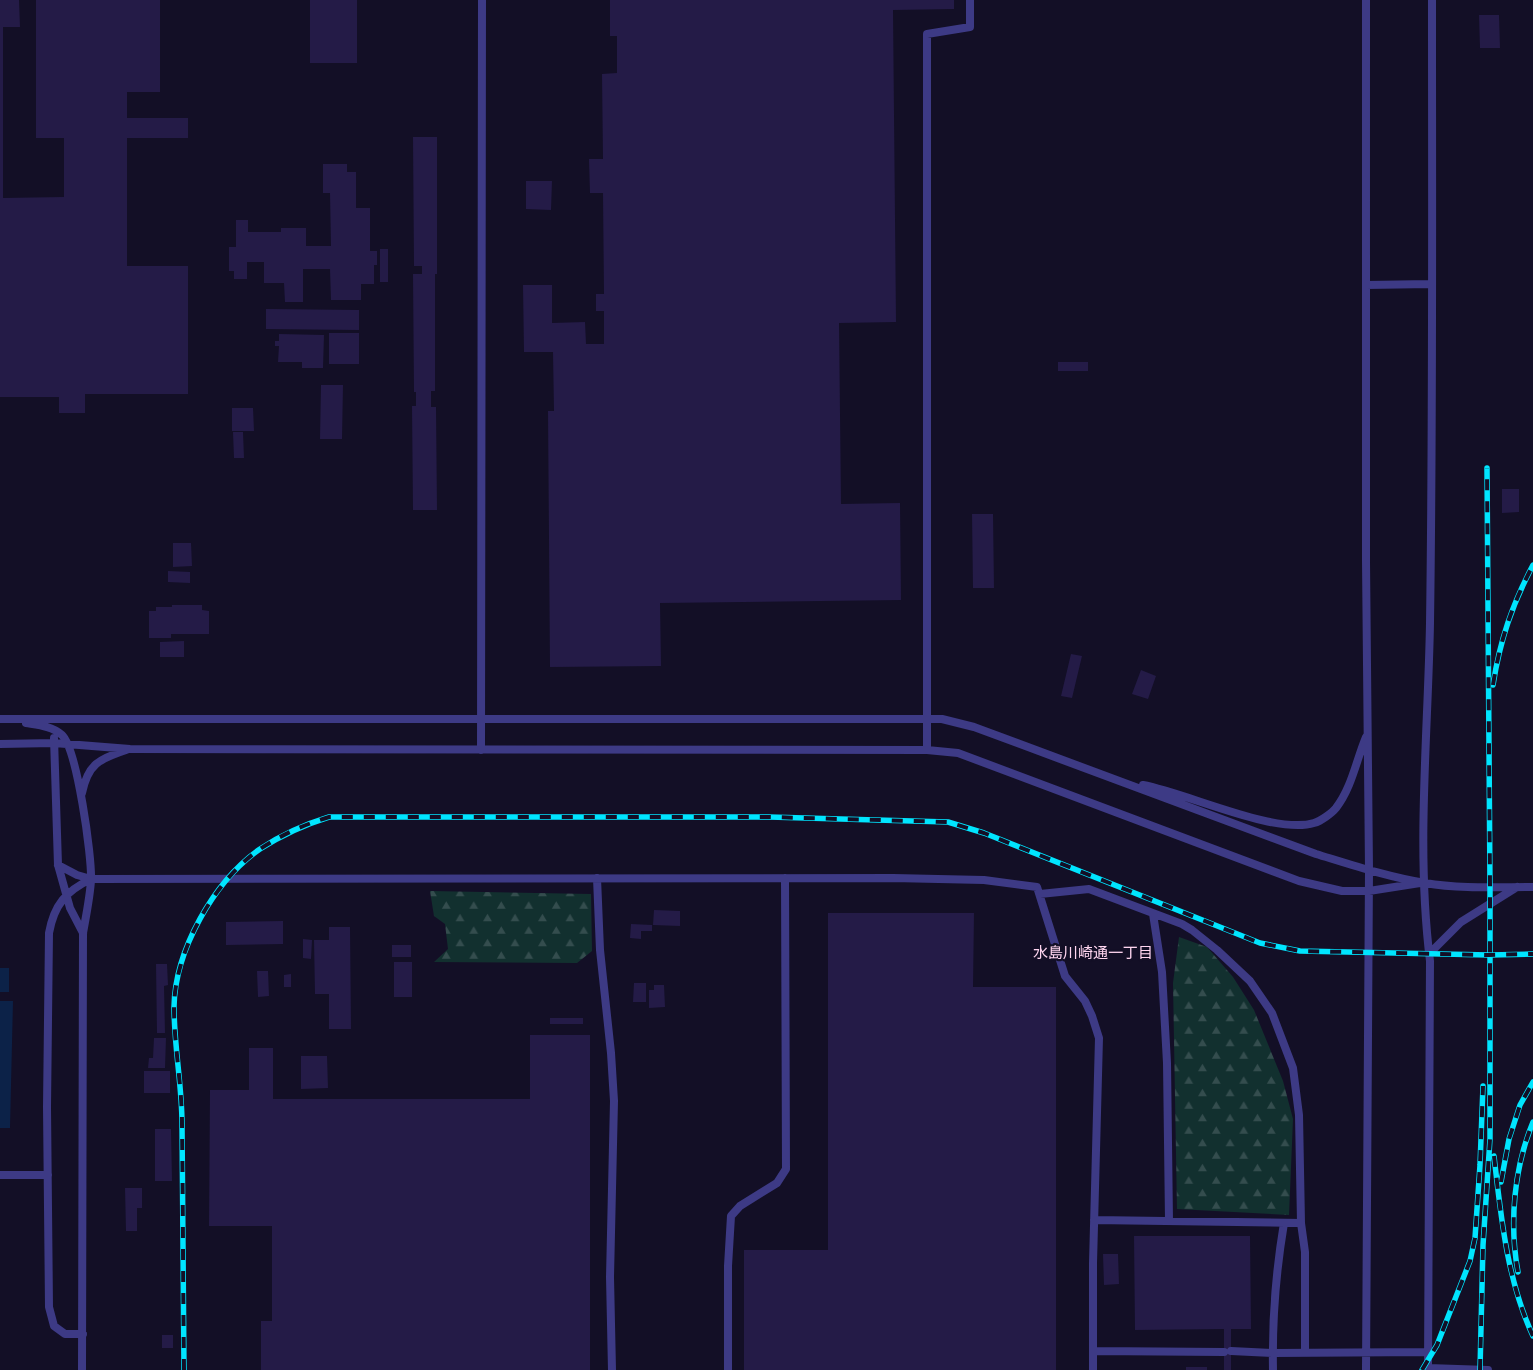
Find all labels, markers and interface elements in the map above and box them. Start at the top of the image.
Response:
district label: 水島川崎通一丁目 [1033,943,1153,962]

